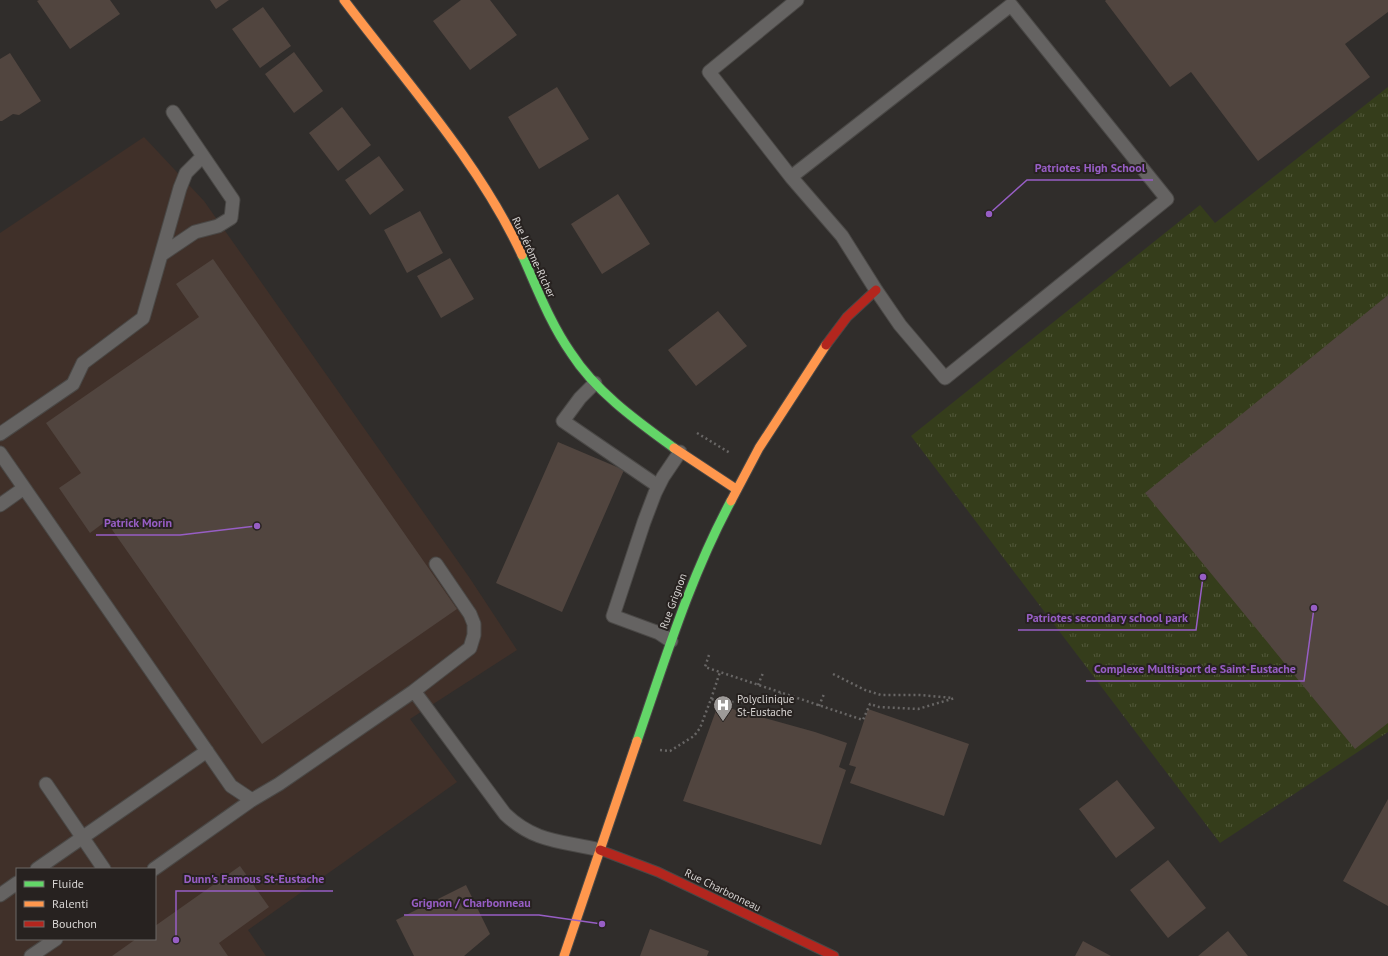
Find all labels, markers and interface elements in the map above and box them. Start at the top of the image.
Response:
callout: Patriotes High School [1027,156,1153,180]
text: Patriotes High School [1035,160,1146,175]
street label: Rue Jérôme-Richer [509,214,559,300]
callout: Patrick Morin [96,511,180,535]
text: Patrick Morin [104,515,172,530]
street label: Rue Grignon [656,571,690,631]
callout: Patriotes secondary school park [1018,606,1196,630]
text: Patriotes secondary school park [1026,610,1188,625]
callout: Complexe Multisport de Saint-Eustache [1086,657,1304,681]
text: Complexe Multisport de Saint-Eustache [1094,661,1296,676]
place label: Polyclinique St-Eustache [737,692,795,719]
hospital icon: Polyclinique St-Eustache [712,694,734,722]
street label: Rue Charbonneau [683,865,764,915]
callout: Dunn's Famous St-Eustache [176,867,333,891]
legend [16,868,156,940]
text: Dunn's Famous St-Eustache [184,871,324,886]
text: Fluide [52,876,84,891]
callout: Grignon / Charbonneau [404,891,539,915]
text: Grignon / Charbonneau [411,895,531,910]
text: Ralenti [52,896,88,911]
text: Bouchon [52,916,97,931]

